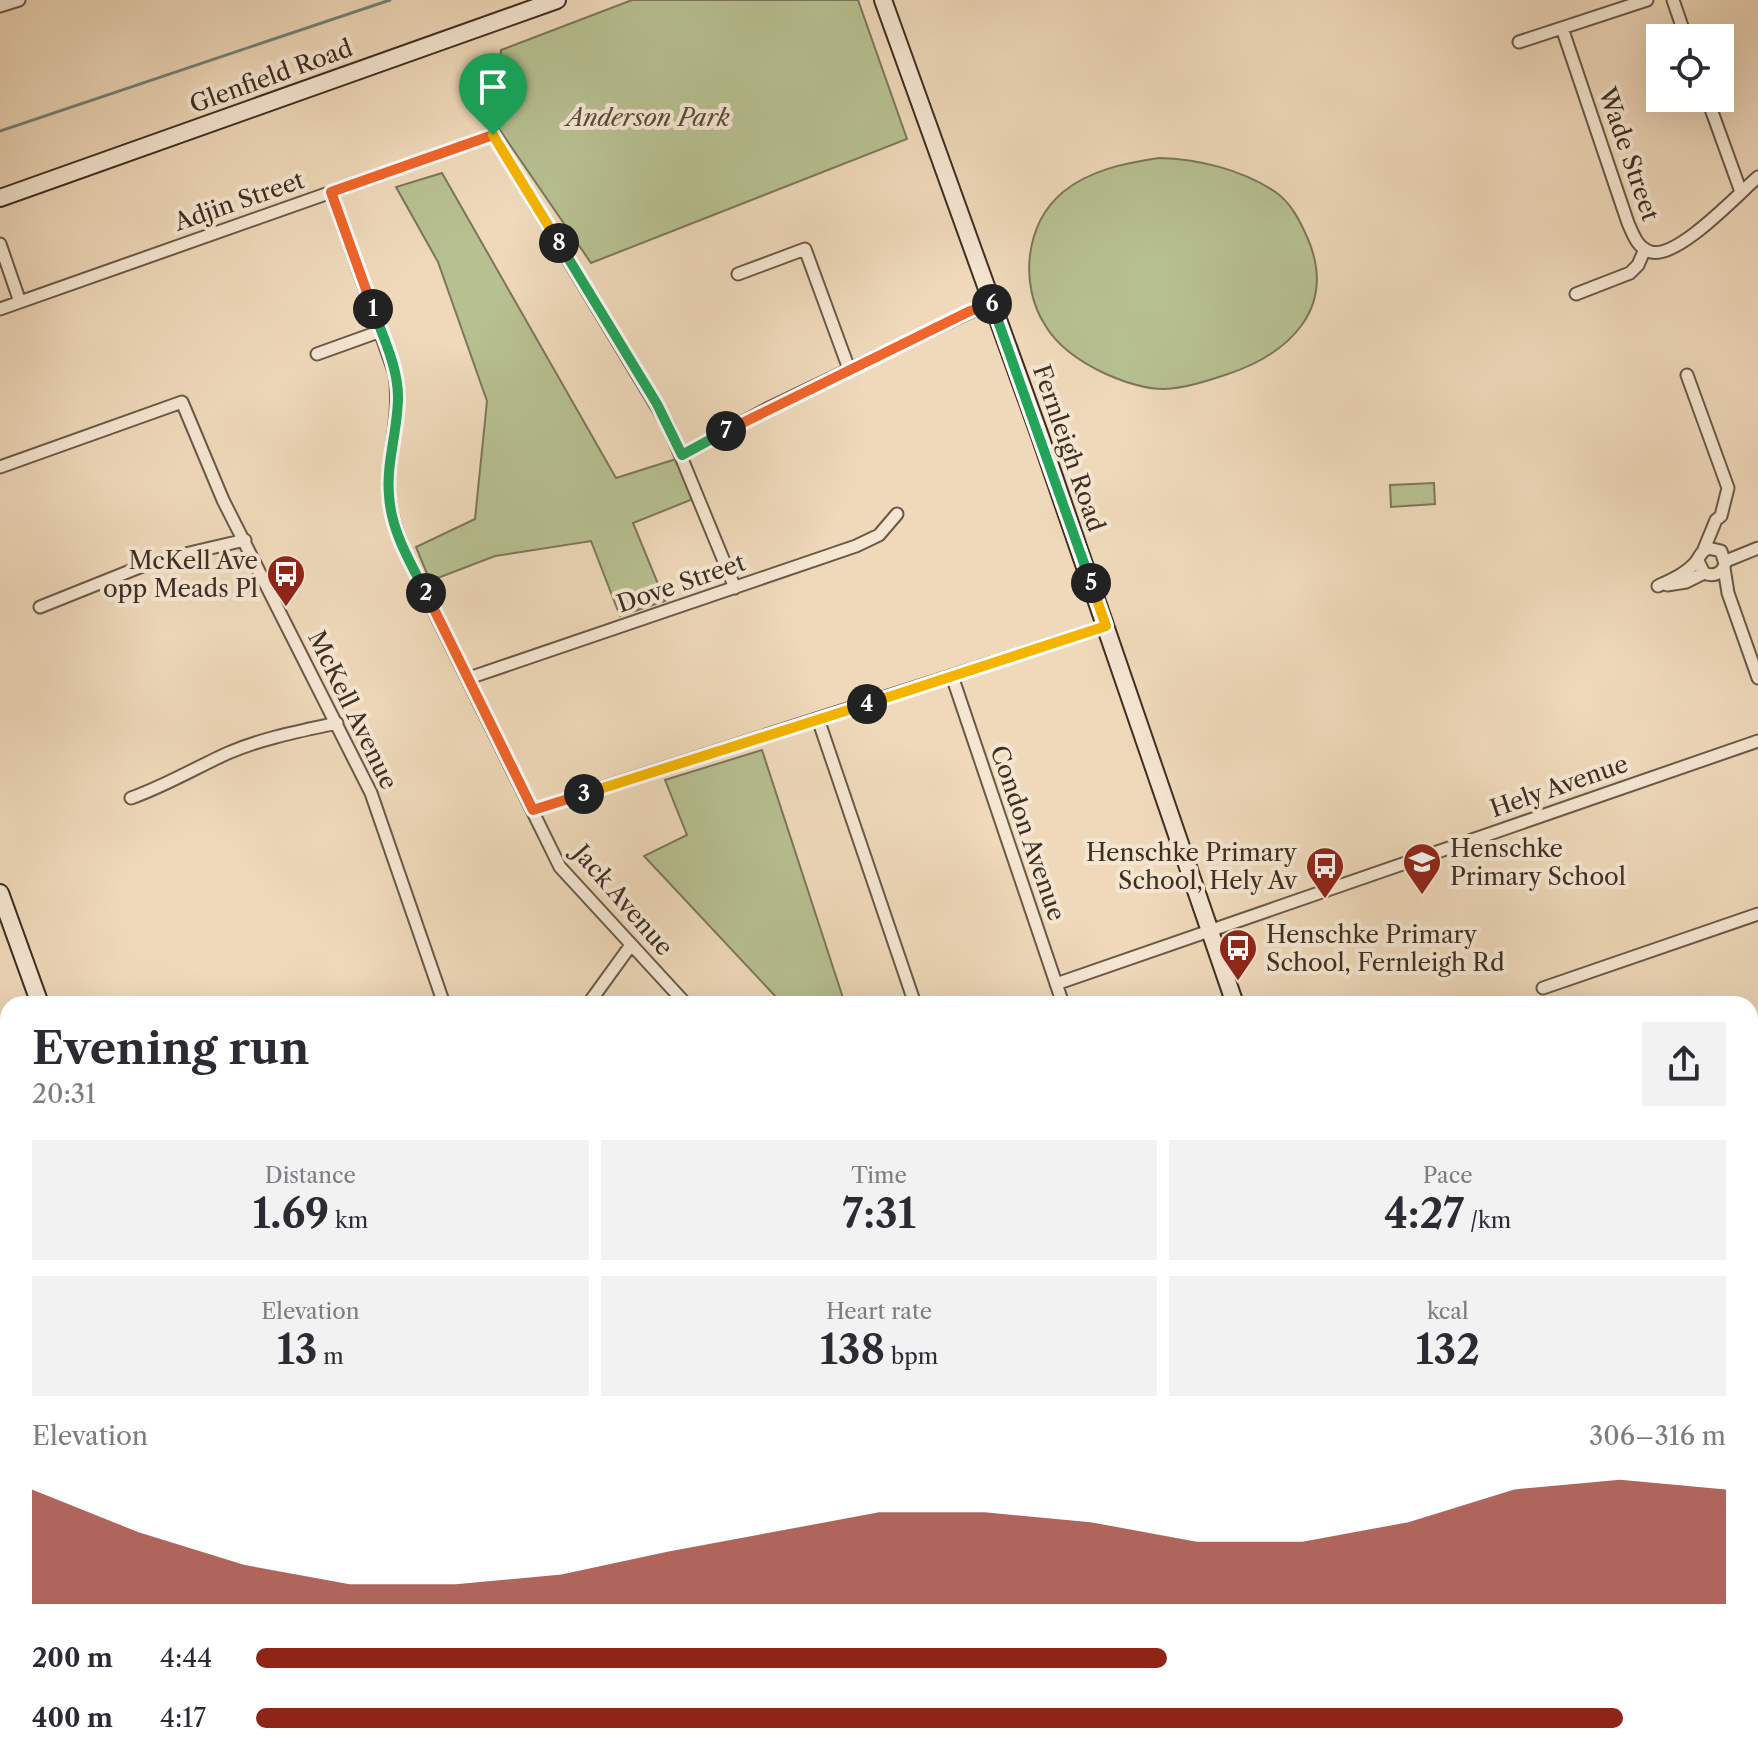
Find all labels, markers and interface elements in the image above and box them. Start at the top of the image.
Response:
map controls [1646,24,1734,112]
button: locate [1646,24,1734,112]
street label: Glenfield Road [186,33,357,119]
pin [459,53,527,135]
icon: arrive [471,65,515,109]
street label: Wade Street [1592,82,1666,225]
park label: Anderson Park [562,103,730,132]
street label: Adjin Street [169,165,308,237]
pin: 8 [539,223,579,263]
text: 8 [552,229,566,256]
pin: 6 [972,284,1012,324]
pin: 1 [353,289,393,329]
text: 6 [985,290,999,317]
text: 1 [368,295,378,322]
street label: Fernleigh Road [1027,361,1111,536]
pin: 7 [706,411,746,451]
text: 7 [720,417,732,444]
place label: McKell Ave opp Meads Pl [103,546,258,603]
street label: Dove Street [613,547,749,618]
bus stop icon: McKell Ave opp Meads Pl [265,553,307,608]
pin: 5 [1071,563,1111,603]
text: 5 [1085,569,1097,596]
pin: 2 [406,573,446,613]
text: 2 [420,579,433,606]
street label: McKell Avenue [302,626,404,794]
pin: 4 [847,684,887,724]
text: 4 [860,690,874,717]
street label: Condon Avenue [984,742,1072,924]
street label: Hely Avenue [1486,749,1632,823]
pin: 3 [564,774,604,814]
text: 3 [578,780,590,807]
place label: Henschke Primary School [1450,834,1626,891]
street label: Jack Avenue [564,836,679,961]
place label: Henschke Primary School, Hely Av [1086,838,1298,895]
school or university icon: Henschke Primary School [1401,841,1443,896]
bus stop icon: Henschke Primary School, Hely Av [1304,845,1346,900]
place label: Henschke Primary School, Fernleigh Rd [1266,920,1505,977]
bus stop icon: Henschke Primary School, Fernleigh Rd [1217,927,1259,982]
text: Evening run [32,1021,309,1075]
button: share [1642,1022,1726,1106]
text: 20:31 [32,1078,96,1110]
text: Distance [265,1162,356,1189]
text: Time [851,1162,907,1189]
text: Pace [1423,1162,1473,1189]
text: 1.69 [252,1189,329,1238]
text: 7:31 [842,1189,916,1238]
text: 4:27 [1384,1189,1464,1238]
text: km [329,1207,368,1234]
text: /km [1464,1207,1511,1234]
text: Elevation [261,1298,359,1325]
text: Heart rate [826,1298,932,1325]
text: kcal [1427,1298,1468,1325]
text: 13 [277,1325,317,1374]
text: 138 [820,1325,885,1374]
text: 132 [1416,1325,1480,1374]
text: m [317,1343,344,1370]
text: bpm [885,1343,938,1370]
text: Elevation [32,1420,148,1452]
text: 306–316 m [1589,1420,1726,1452]
text: 200 m [32,1642,113,1674]
text: 4:44 [160,1642,212,1674]
text: 400 m [32,1702,113,1734]
text: 4:17 [160,1702,206,1734]

